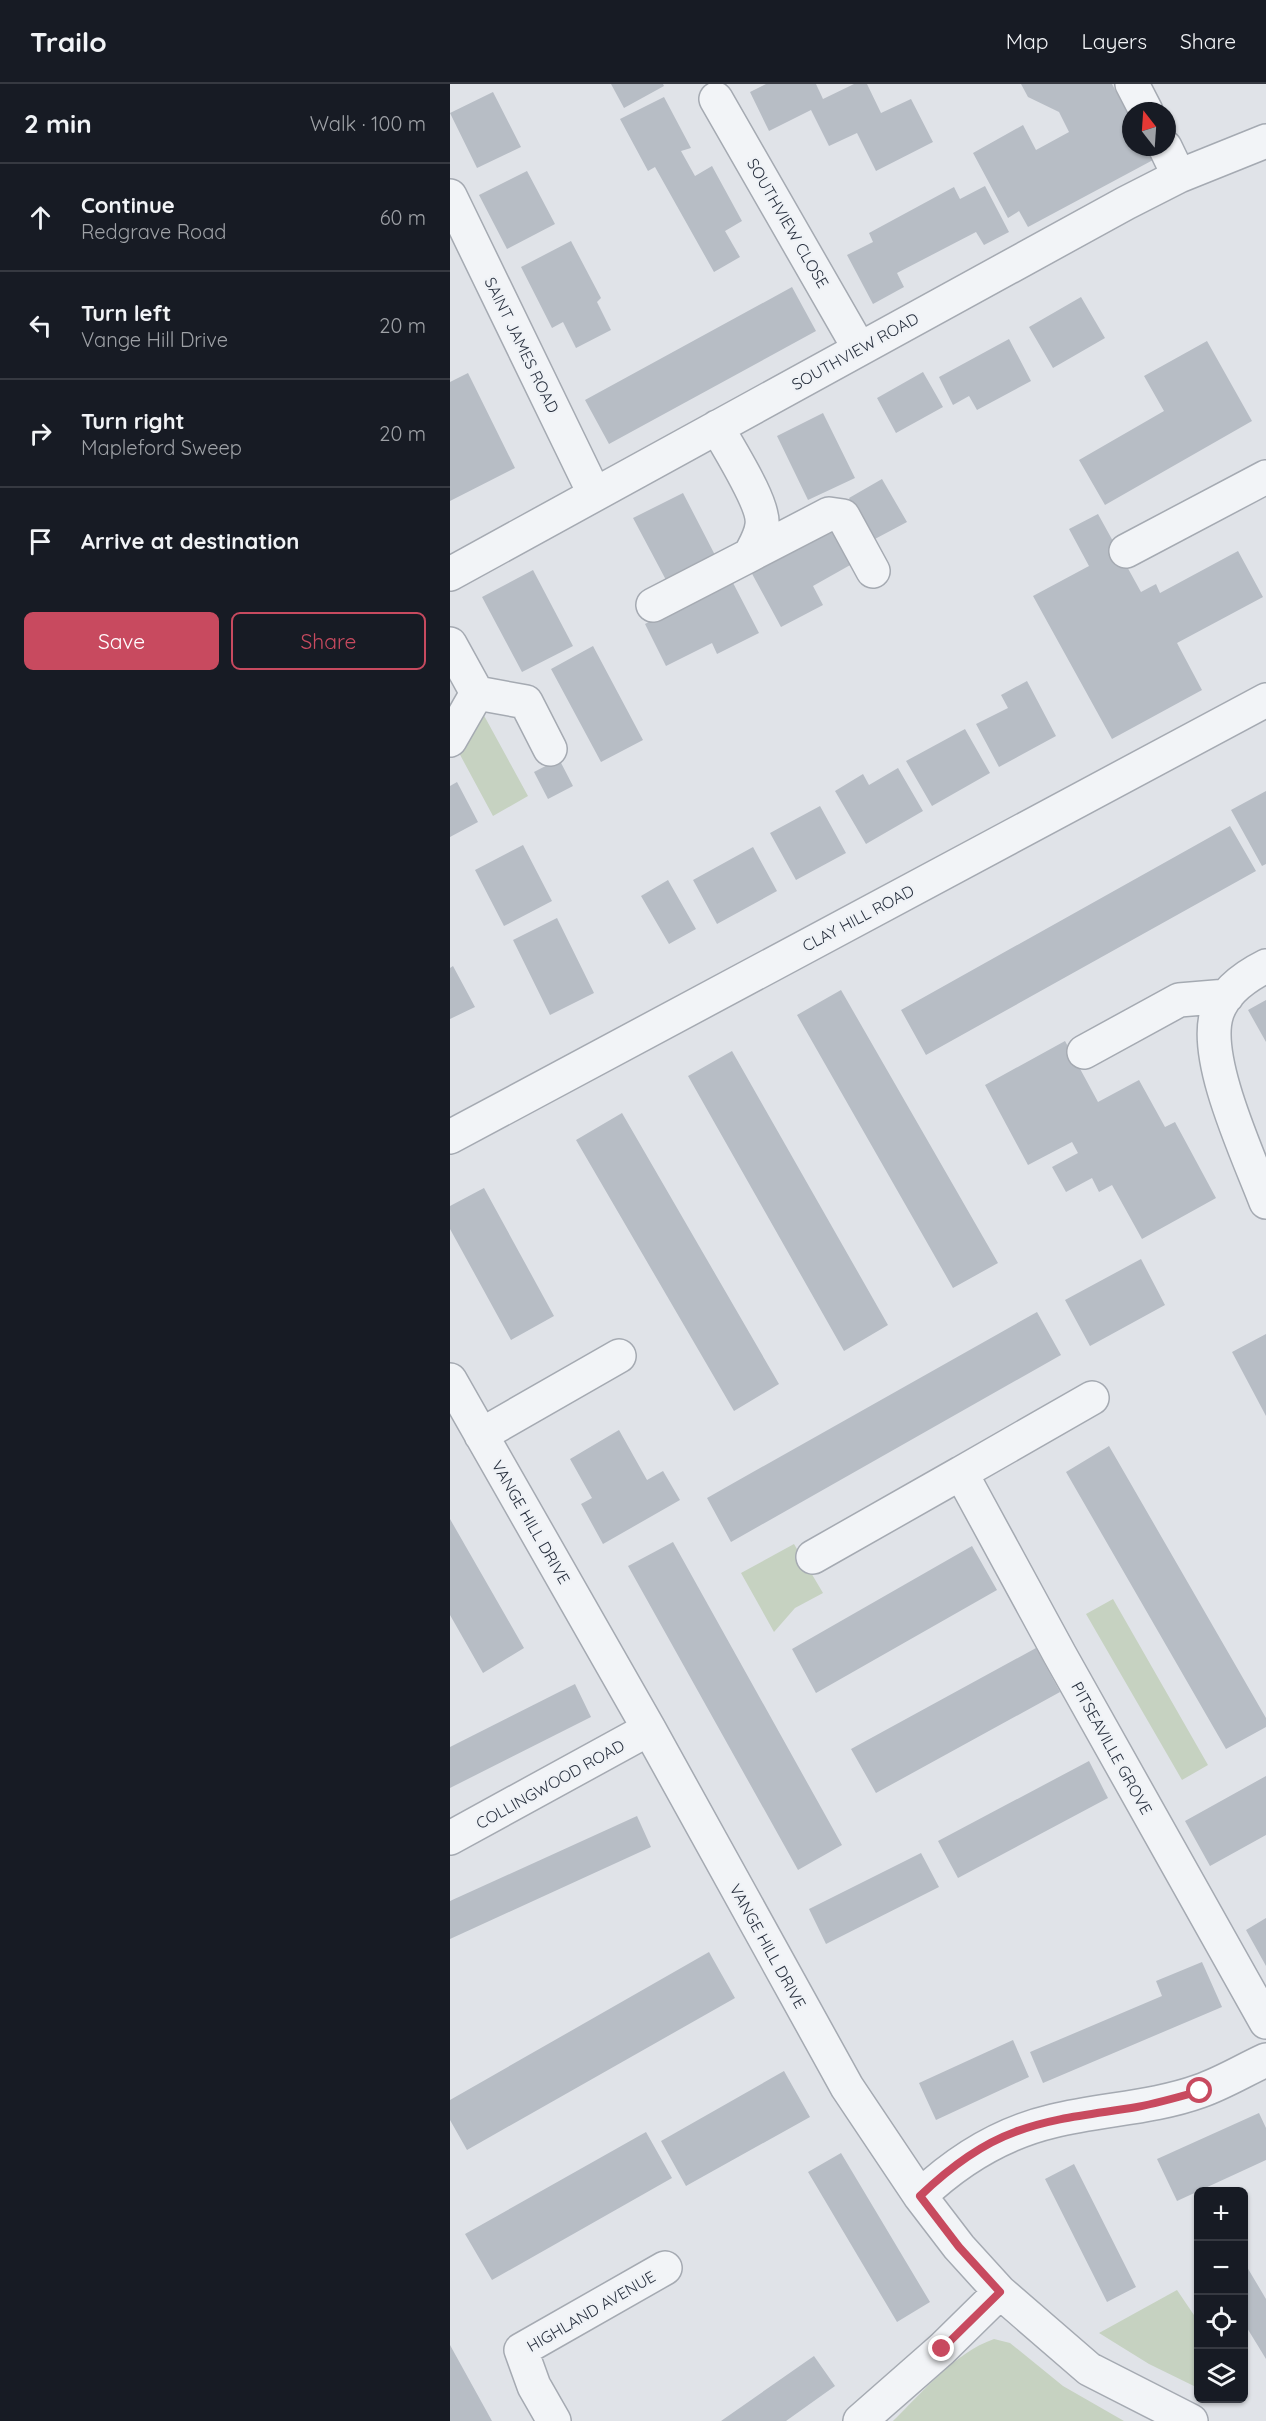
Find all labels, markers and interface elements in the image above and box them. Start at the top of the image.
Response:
text: Trailo [30,24,107,59]
text: Map [1006,28,1049,54]
text: Layers [1082,28,1147,54]
text: Share [1180,28,1236,54]
north arrow [1122,102,1176,156]
text: 2 min [24,107,92,140]
text: Walk · 100 m [310,111,426,136]
street label: SOUTHVIEW CLOSE [743,155,833,291]
text: Continue [81,191,175,219]
icon: ahead [24,201,57,234]
text: 60 m [380,205,426,230]
text: Redgrave Road [81,219,226,244]
street label: SAINT JAMES ROAD [480,274,564,416]
text: Turn left [81,299,171,327]
street label: SOUTHVIEW ROAD [788,308,922,394]
icon: left [24,309,57,342]
text: 20 m [379,313,426,338]
text: Vange Hill Drive [81,327,228,352]
text: Turn right [81,407,185,435]
icon: right [24,417,57,450]
text: 20 m [379,421,426,446]
text: Mapleford Sweep [81,435,242,460]
icon: arrive [24,525,57,558]
text: Arrive at destination [81,527,299,555]
button: Save [24,612,219,670]
button: Share [231,612,426,670]
street label: CLAY HILL ROAD [799,880,917,956]
street label: VANGE HILL DRIVE [487,1457,575,1587]
street label: PITSEAVILLE GROVE [1067,1678,1157,1818]
street label: COLLINGWOOD ROAD [472,1735,628,1833]
street label: VANGE HILL DRIVE [725,1880,811,2012]
route start [1186,2077,1212,2103]
map controls [1194,2187,1248,2403]
button: + [1194,2187,1248,2241]
button: − [1194,2241,1248,2295]
street label: HIGHLAND AVENUE [523,2266,659,2356]
button: locate [1194,2295,1248,2349]
route end [928,2335,954,2361]
button: layers [1194,2349,1248,2403]

